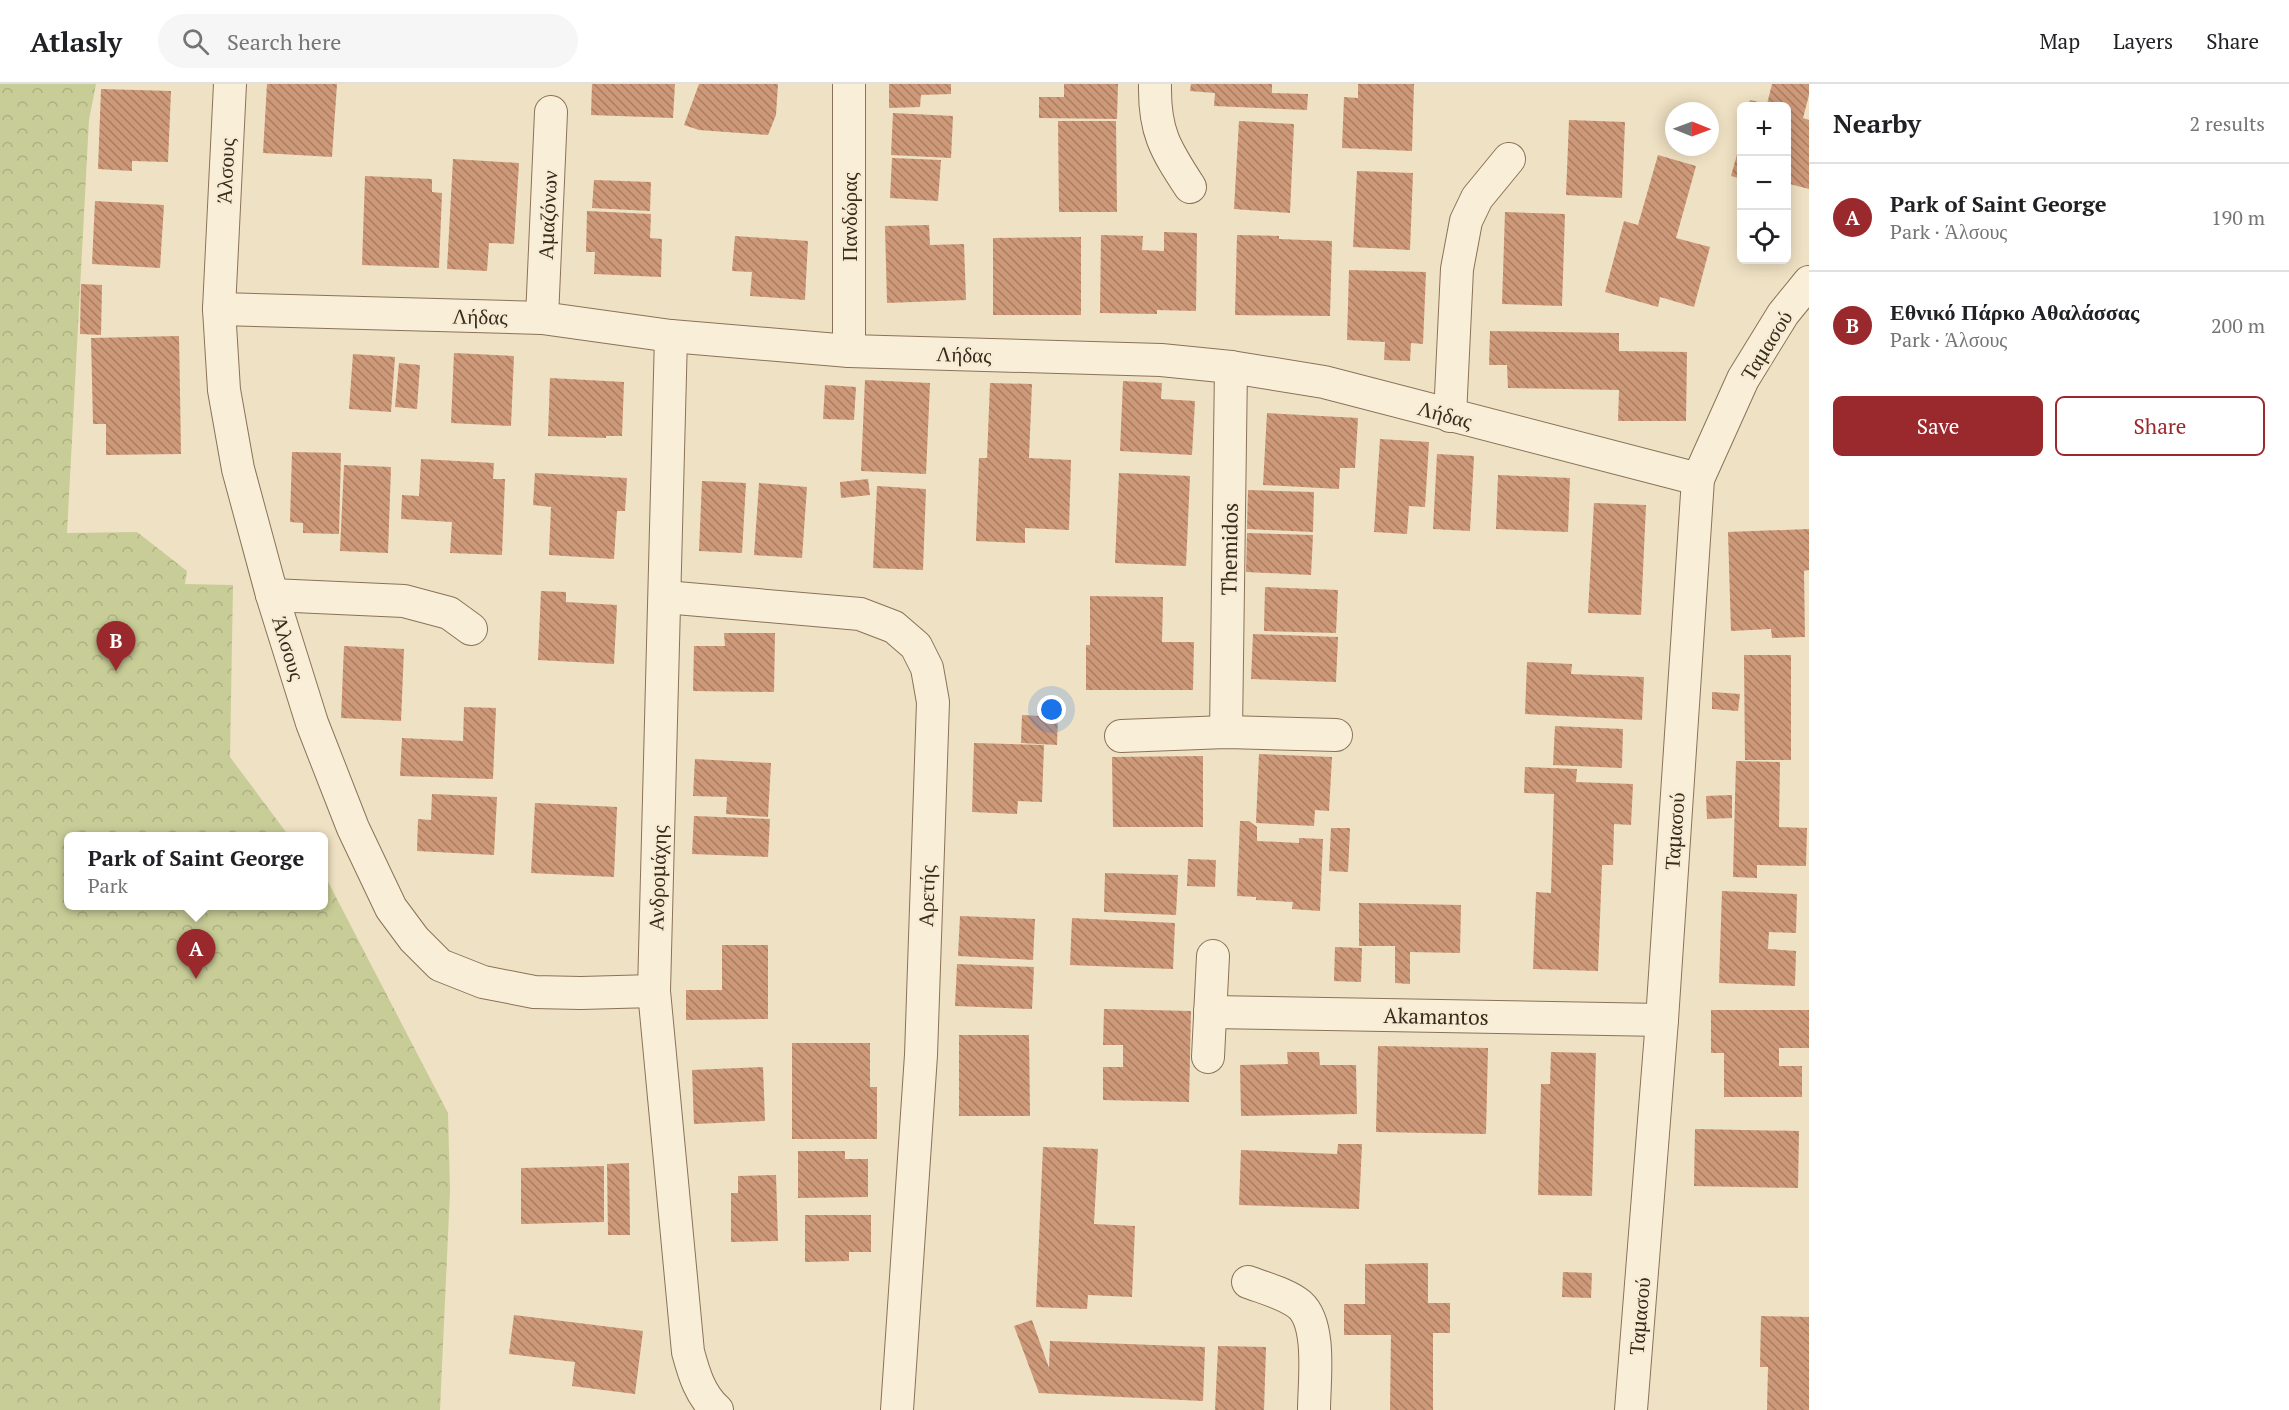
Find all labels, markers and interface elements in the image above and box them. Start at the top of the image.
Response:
search box [158,14,578,68]
text: Atlasly [30,23,122,60]
icon: search [179,25,212,58]
text: Search here [227,27,341,56]
text: Map [2039,27,2080,55]
text: Layers [2113,27,2173,55]
text: Share [2206,27,2259,55]
north arrow [1665,102,1719,156]
map controls [1737,102,1791,264]
button: + [1737,102,1791,156]
text: Nearby [1833,106,1921,140]
text: 2 results [2190,110,2265,137]
street label: Άλσους [209,137,241,205]
button: − [1737,156,1791,210]
street label: Αμαζόνων [531,170,563,260]
street label: Πανδώρας [835,172,863,262]
text: Park of Saint George [1890,189,2107,218]
text: A [1845,204,1860,231]
text: 190 m [2211,204,2265,231]
button: locate [1737,210,1791,264]
text: Park · Άλσους [1890,218,2007,245]
text: Εθνικό Πάρκο Αθαλάσσας [1890,297,2139,326]
street label: Λήδας [452,302,509,330]
street label: Ταμασού [1734,305,1798,385]
text: B [1846,312,1859,339]
text: 200 m [2211,312,2265,339]
text: Park · Άλσους [1890,326,2007,353]
street label: Λήδας [936,339,993,369]
street label: Λήδας [1415,393,1476,435]
button: Save [1833,396,2043,456]
button: Share [2055,396,2265,456]
street label: Themidos [1214,502,1244,596]
street label: Άλσους [266,612,312,684]
pin: B [96,622,136,671]
your location [1037,695,1066,724]
street label: Ταμασού [1657,791,1691,871]
street label: Ανδρομάχης [641,824,673,931]
popup [64,832,328,910]
text: Park of Saint George [88,843,304,872]
street label: Αρετής [911,864,941,928]
text: Park [88,872,128,899]
pin: A [176,930,216,979]
street label: Akamantos [1383,1001,1489,1031]
street label: Ταμασού [1622,1276,1656,1356]

